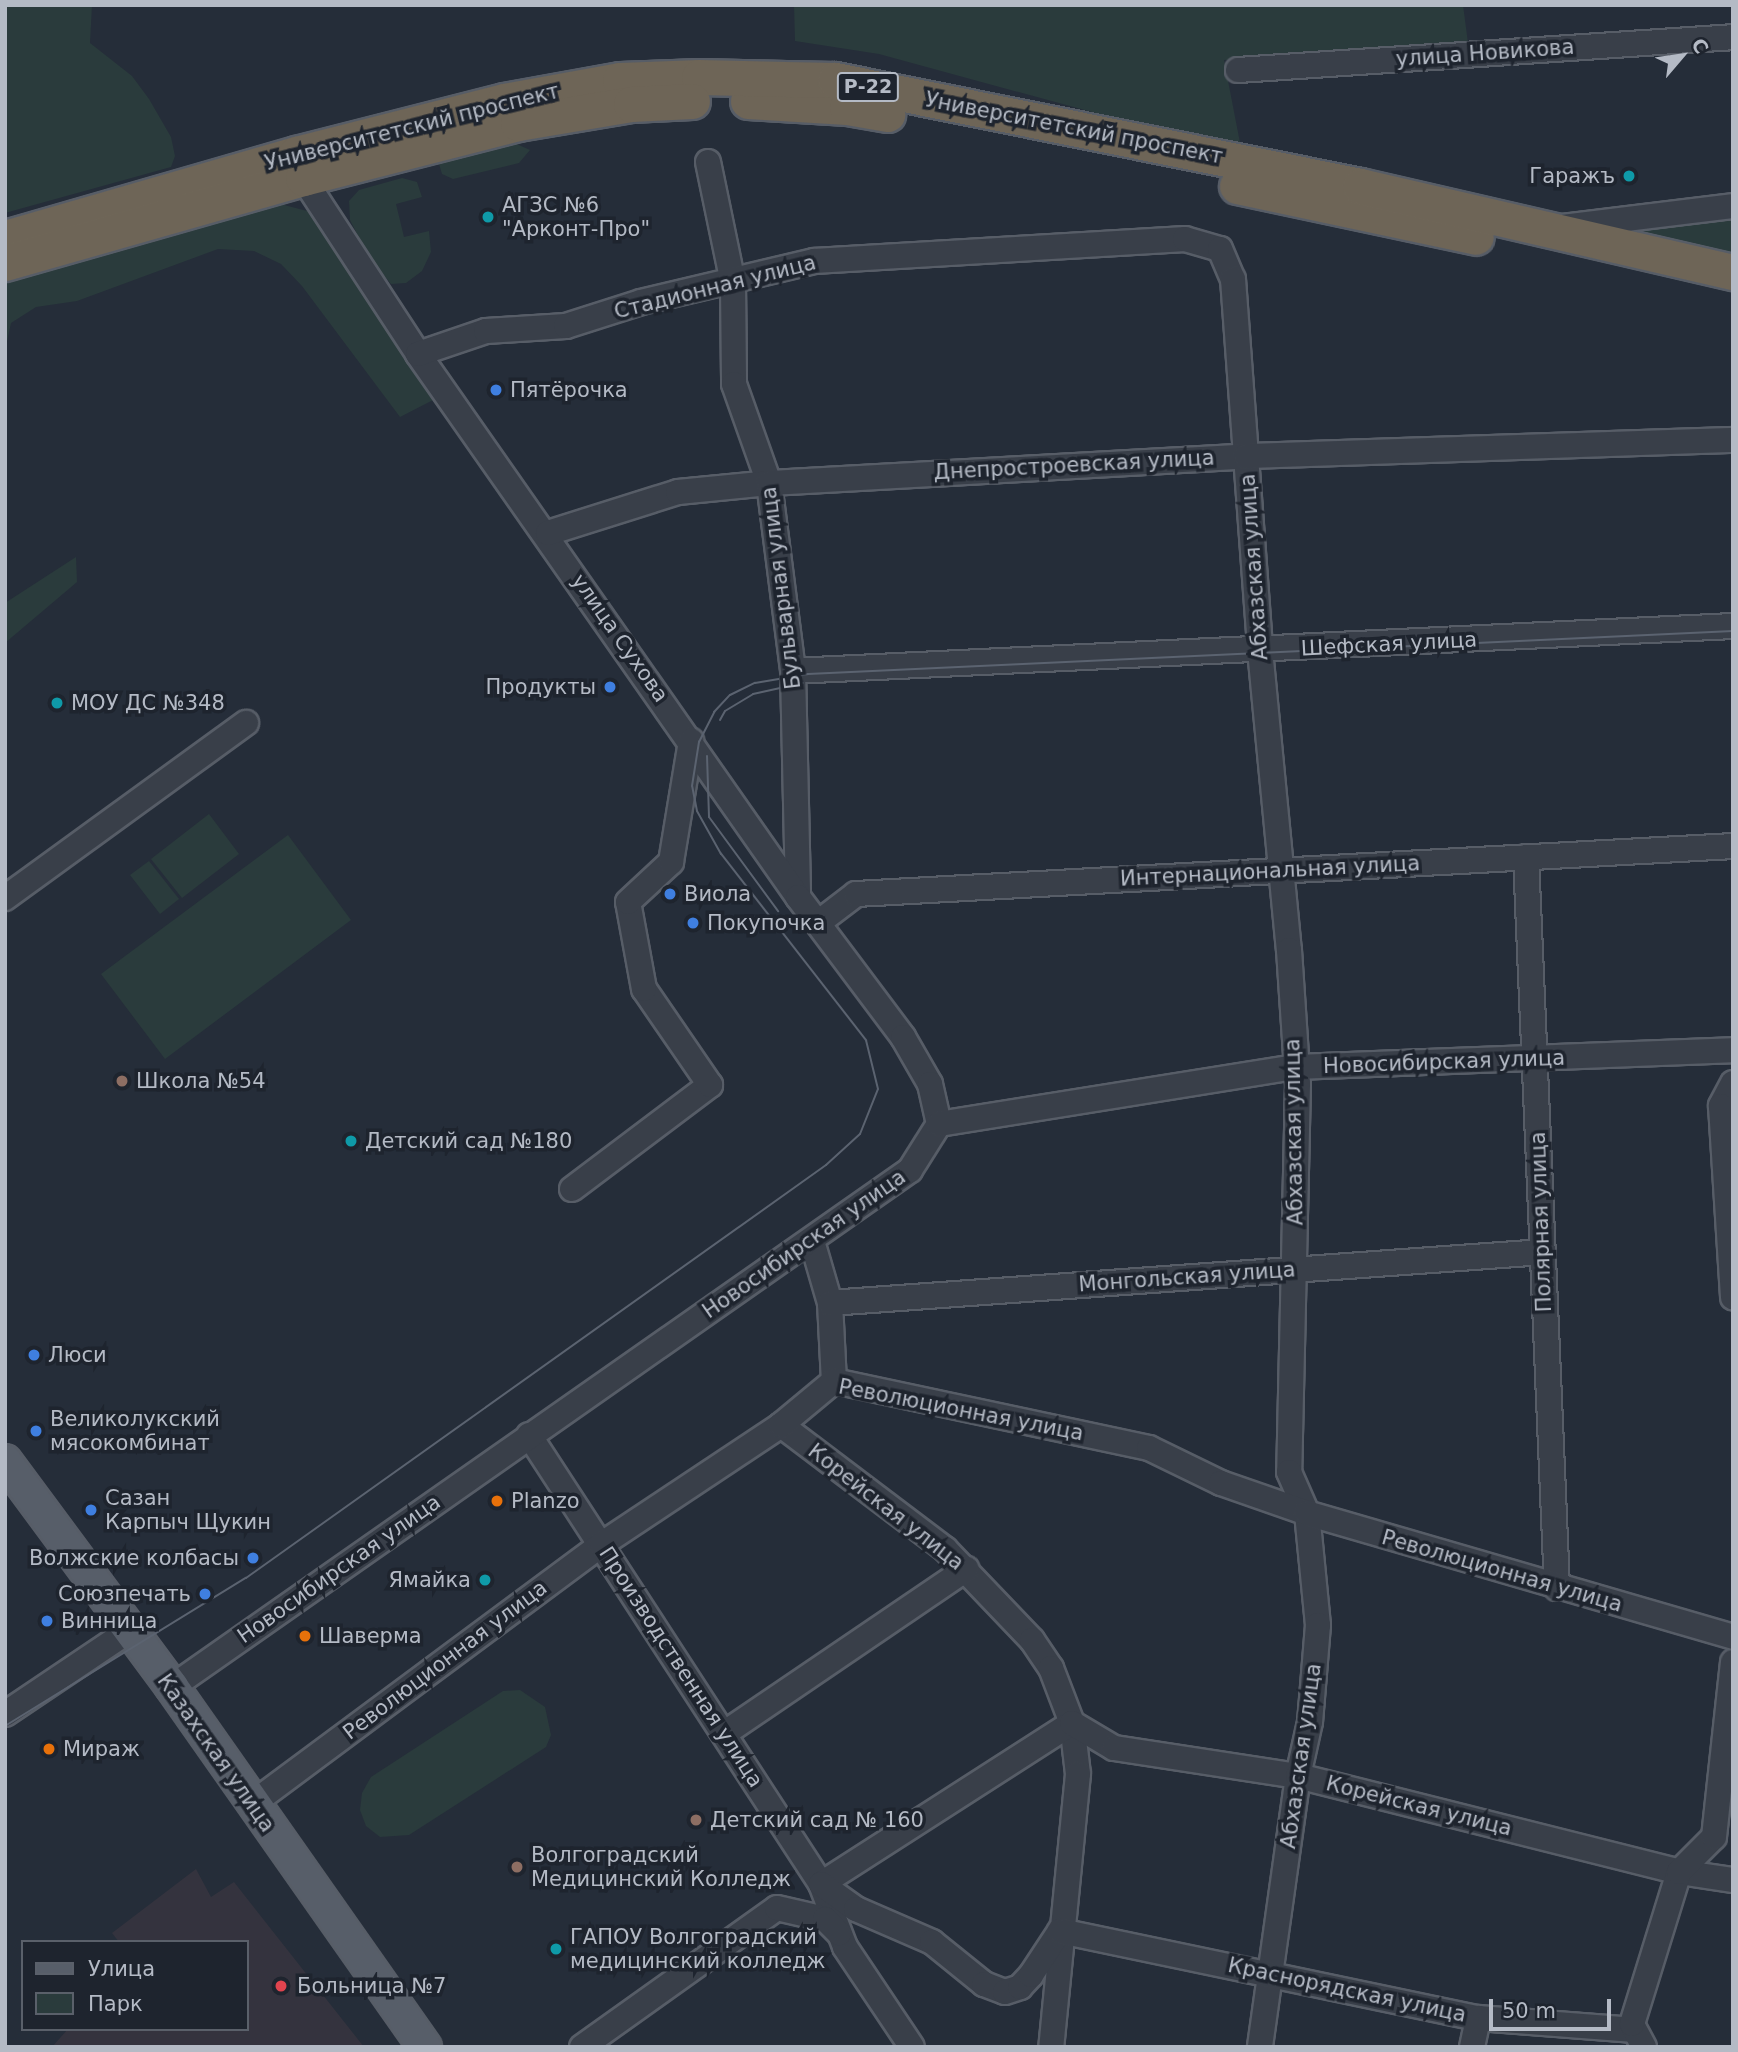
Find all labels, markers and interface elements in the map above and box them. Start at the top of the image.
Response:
north arrow [1647,21,1717,91]
street label: улица Новикова [1395,34,1575,72]
text: С [1687,34,1713,57]
road number: Р-22 [836,72,900,102]
street label: Университетский проспект [262,78,562,176]
street label: Университетский проспект [923,87,1225,169]
place label: Гаражъ [1529,163,1615,189]
marker: Гаражъ [1621,168,1637,184]
place label: АГЗС №6 "Арконт-Про" [502,192,650,242]
marker: АГЗС №6 "Арконт-Про" [480,209,496,225]
street label: Стадионная улица [611,250,819,324]
place label: Пятёрочка [510,377,628,403]
marker: Пятёрочка [488,382,504,398]
street label: Днепростроевская улица [933,445,1215,485]
street label: Абхазская улица [1235,473,1273,661]
street label: Бульварная улица [756,485,806,691]
street label: улица Сухова [566,569,674,707]
street label: Шефская улица [1300,627,1478,661]
place label: Продукты [486,674,596,700]
marker: Продукты [602,679,618,695]
place label: МОУ ДС №348 [71,690,225,716]
marker: МОУ ДС №348 [49,695,65,711]
street label: Интернациональная улица [1119,851,1421,891]
place label: Виола [684,881,751,907]
marker: Виола [662,886,678,902]
place label: Покупочка [707,910,825,936]
marker: Покупочка [685,915,701,931]
street label: Абхазская улица [1280,1038,1308,1226]
street label: Новосибирская улица [1323,1045,1565,1079]
place label: Школа №54 [136,1068,266,1094]
marker: Школа №54 [114,1073,130,1089]
place label: Детский сад №180 [365,1128,572,1154]
street label: Полярная улица [1525,1131,1557,1313]
marker: Детский сад №180 [343,1133,359,1149]
street label: Новосибирская улица [698,1164,910,1324]
street label: Монгольская улица [1078,1257,1296,1297]
place label: Люси [48,1342,107,1368]
marker: Люси [26,1347,42,1363]
street label: Революционная улица [836,1374,1086,1446]
place label: Великолукский мясокомбинат [50,1406,220,1456]
marker: Великолукский мясокомбинат [28,1423,44,1439]
street label: Корейская улица [803,1438,969,1576]
place label: Сазан Карпыч Щукин [105,1485,271,1535]
place label: Planzo [511,1488,580,1514]
street label: Новосибирская улица [233,1489,445,1649]
marker: Planzo [489,1493,505,1509]
marker: Сазан Карпыч Щукин [83,1502,99,1518]
street label: Революционная улица [1379,1525,1625,1617]
street label: Производственная улица [594,1542,768,1792]
place label: Волжские колбасы [29,1545,239,1571]
marker: Волжские колбасы [245,1550,261,1566]
place label: Ямайка [388,1567,471,1593]
marker: Ямайка [477,1572,493,1588]
street label: Революционная улица [338,1575,552,1745]
place label: Союзпечать [58,1581,191,1607]
marker: Союзпечать [197,1586,213,1602]
place label: Винница [61,1608,157,1634]
marker: Винница [39,1613,55,1629]
place label: Шаверма [319,1623,422,1649]
marker: Шаверма [297,1628,313,1644]
street label: Абхазская улица [1276,1662,1326,1850]
street label: Казахская улица [152,1669,280,1837]
place label: Мираж [63,1736,140,1762]
marker: Мираж [41,1741,57,1757]
street label: Корейская улица [1323,1771,1515,1841]
place label: Детский сад № 160 [710,1807,924,1833]
marker: Детский сад № 160 [688,1812,704,1828]
place label: Волгоградский Медицинский Колледж [531,1842,791,1892]
marker: Волгоградский Медицинский Колледж [509,1859,525,1875]
place label: ГАПОУ Волгоградский медицинский колледж [570,1924,826,1974]
legend [21,1940,248,2031]
marker: ГАПОУ Волгоградский медицинский колледж [548,1941,564,1957]
street label: Краснорядская улица [1226,1952,1468,2028]
text: Улица [88,1957,155,1981]
place label: Больница №7 [297,1973,446,1999]
marker: Больница №7 [271,1976,291,1996]
scale bar [1493,1986,1616,2030]
text: Парк [88,1992,143,2016]
text: 50 m [1502,1999,1556,2023]

